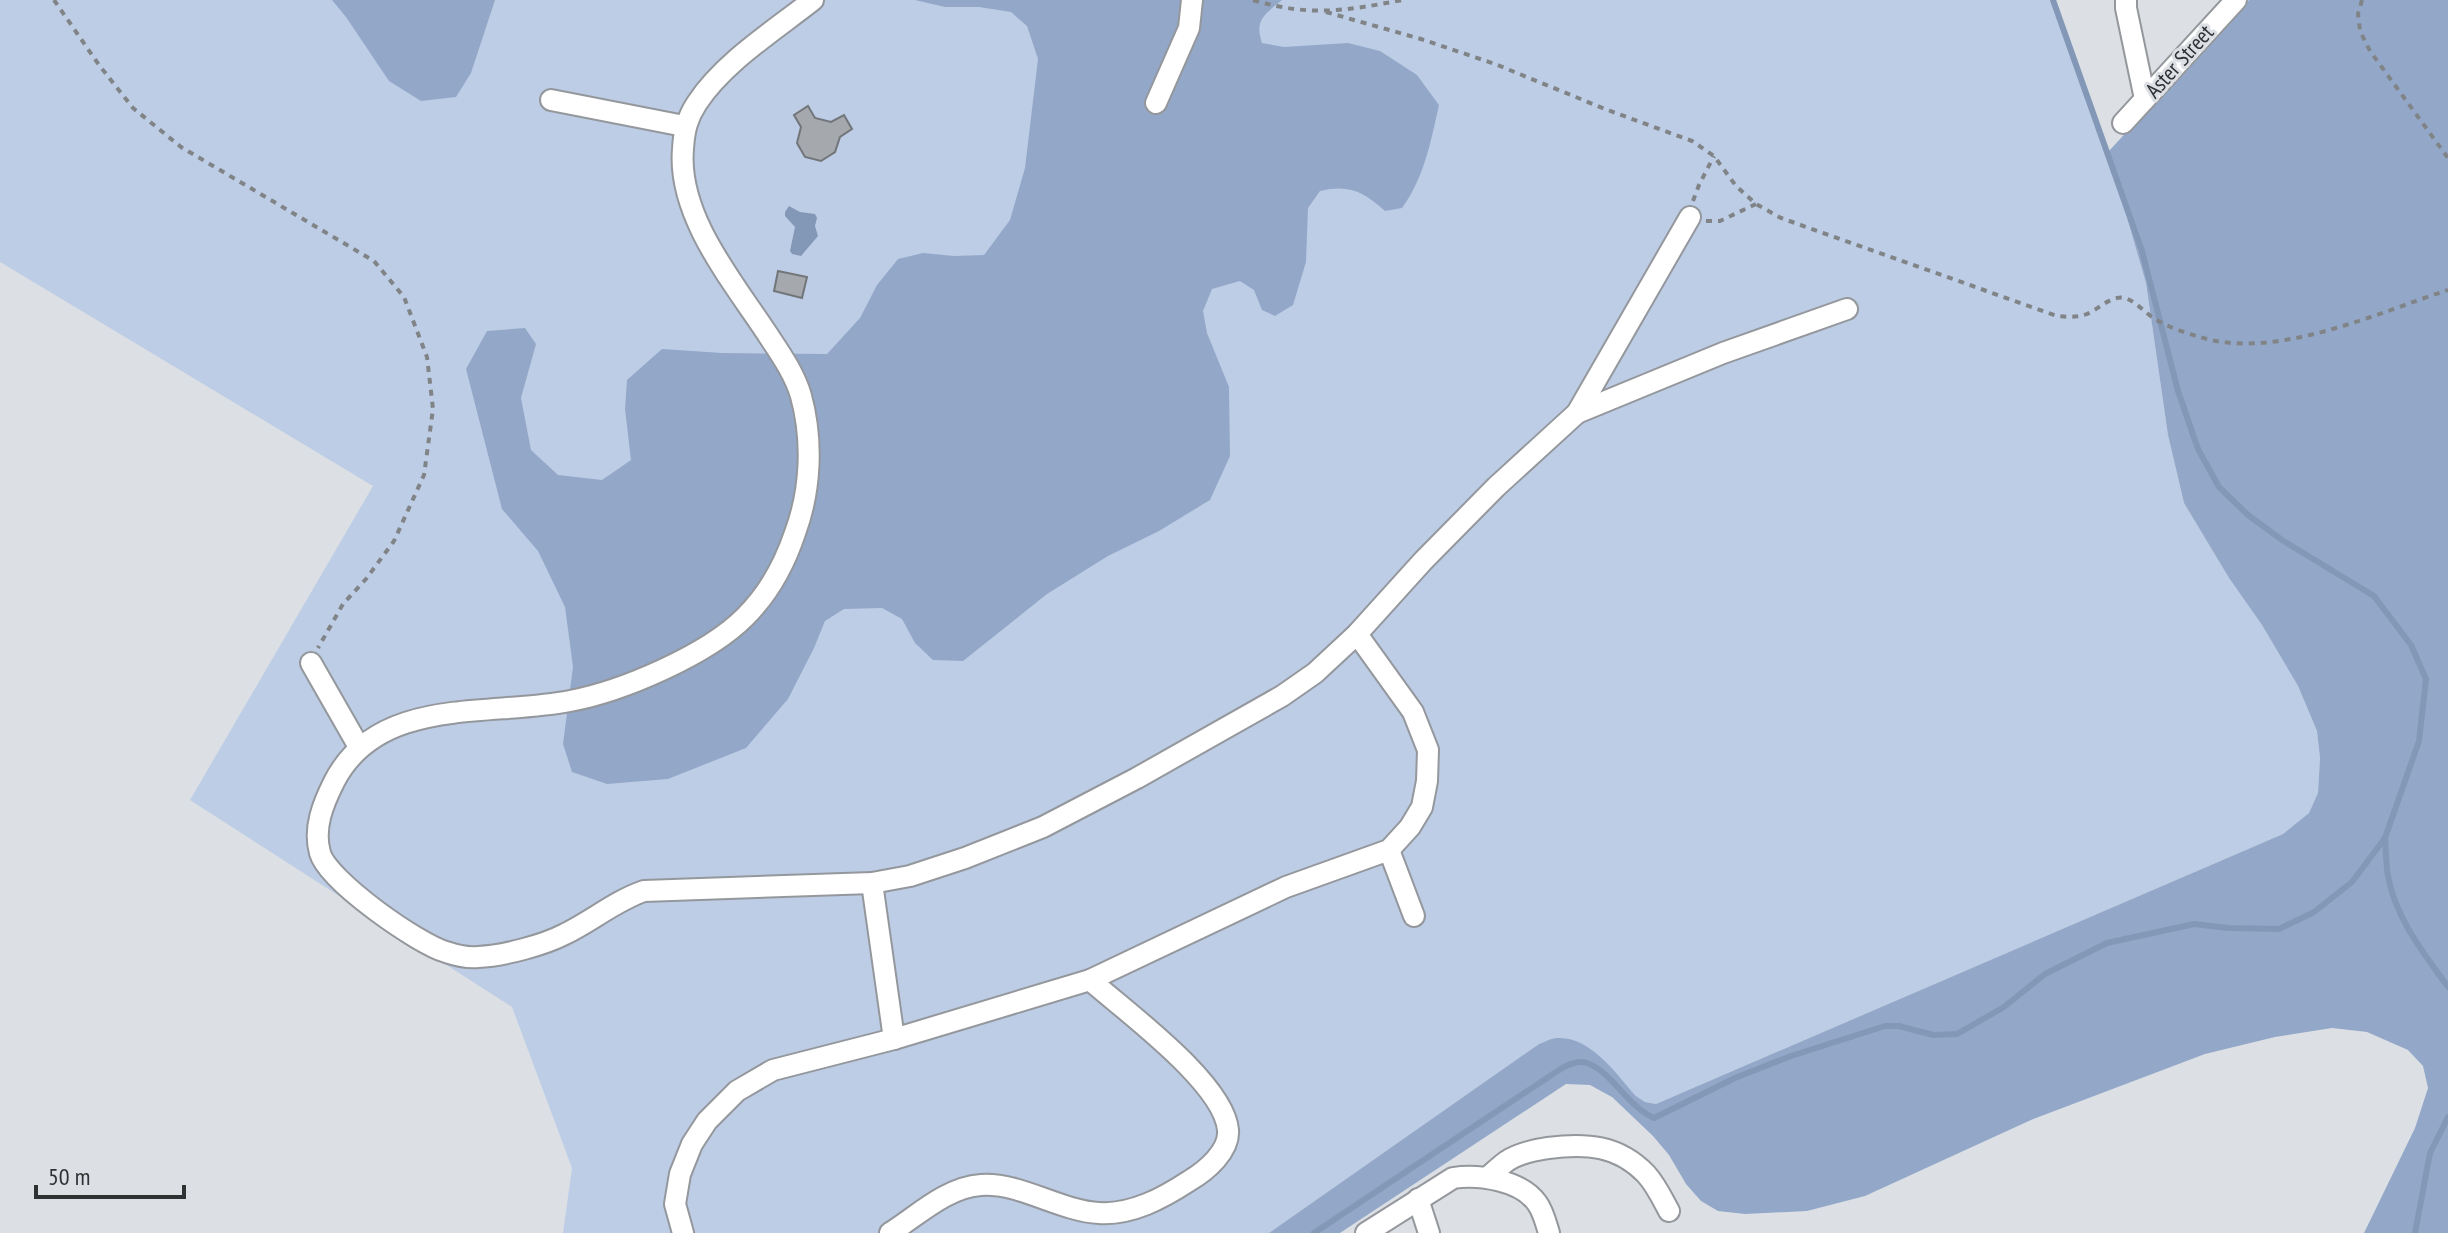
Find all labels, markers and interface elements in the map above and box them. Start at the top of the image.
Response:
street label: Aster Street [2139,19,2219,103]
scale bar [36,1149,184,1199]
text: 50 m [48,1161,90,1192]

